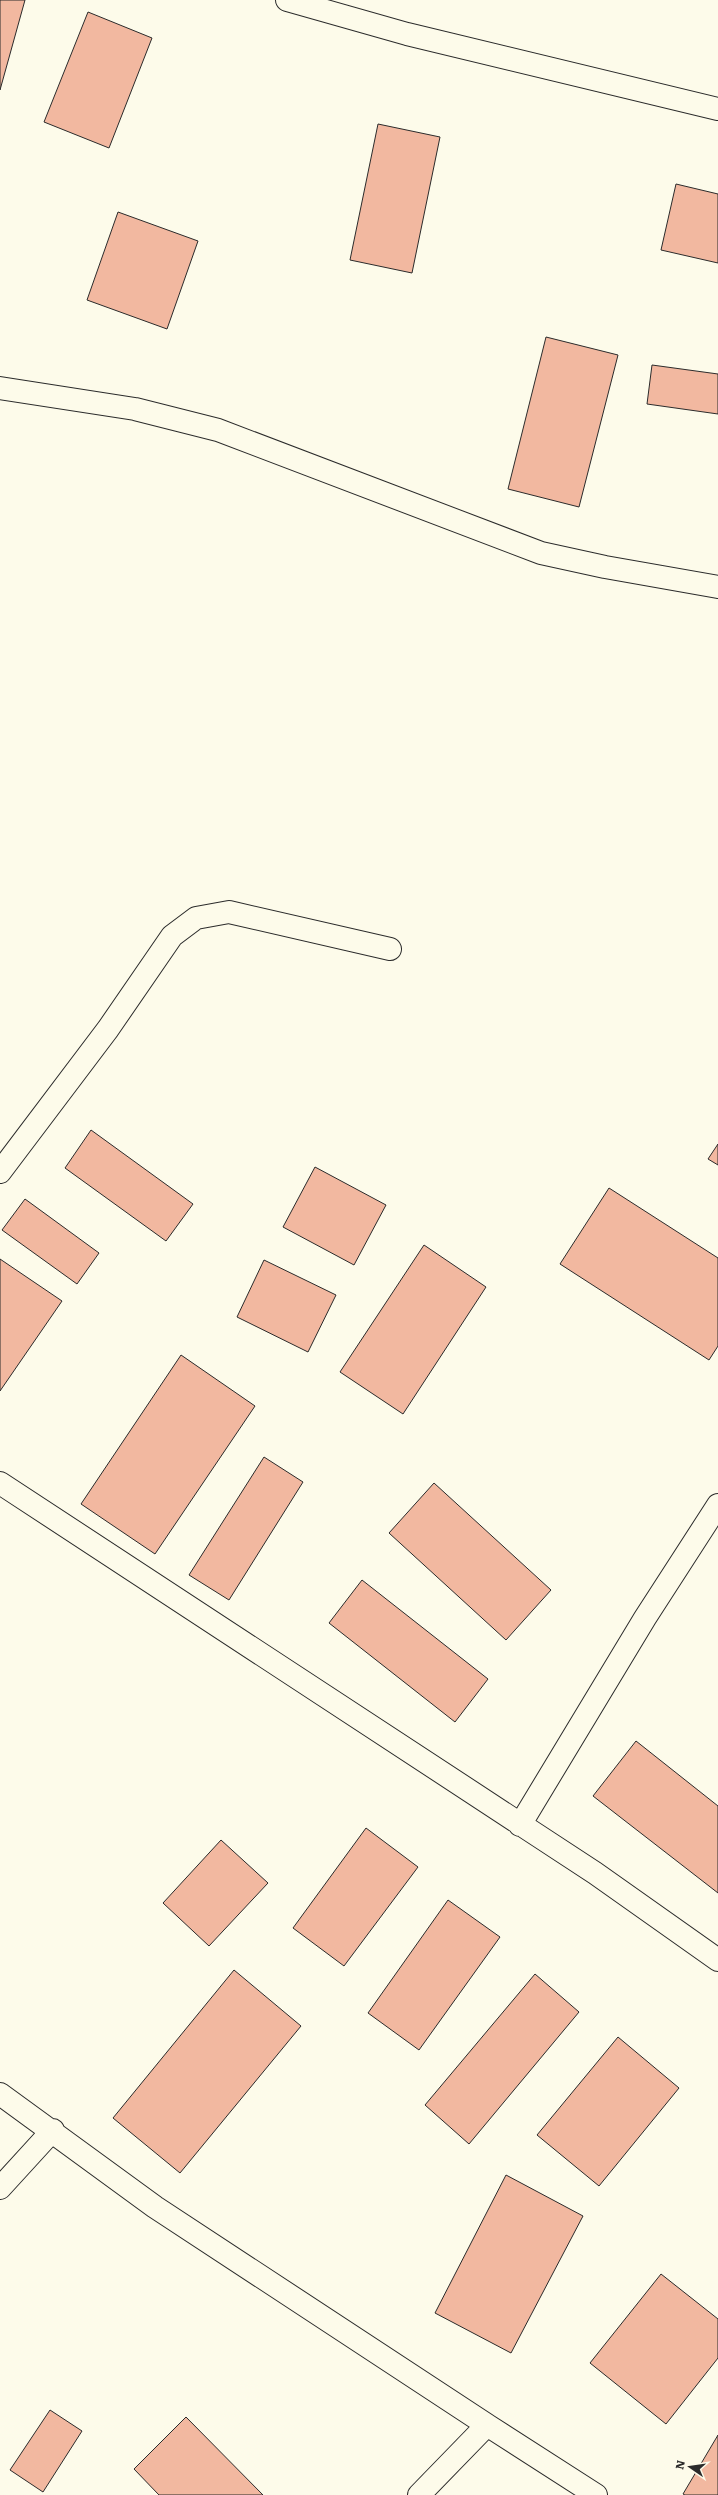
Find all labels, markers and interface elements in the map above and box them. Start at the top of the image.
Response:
north arrow [670,2447,710,2487]
text: N [670,2458,688,2471]

